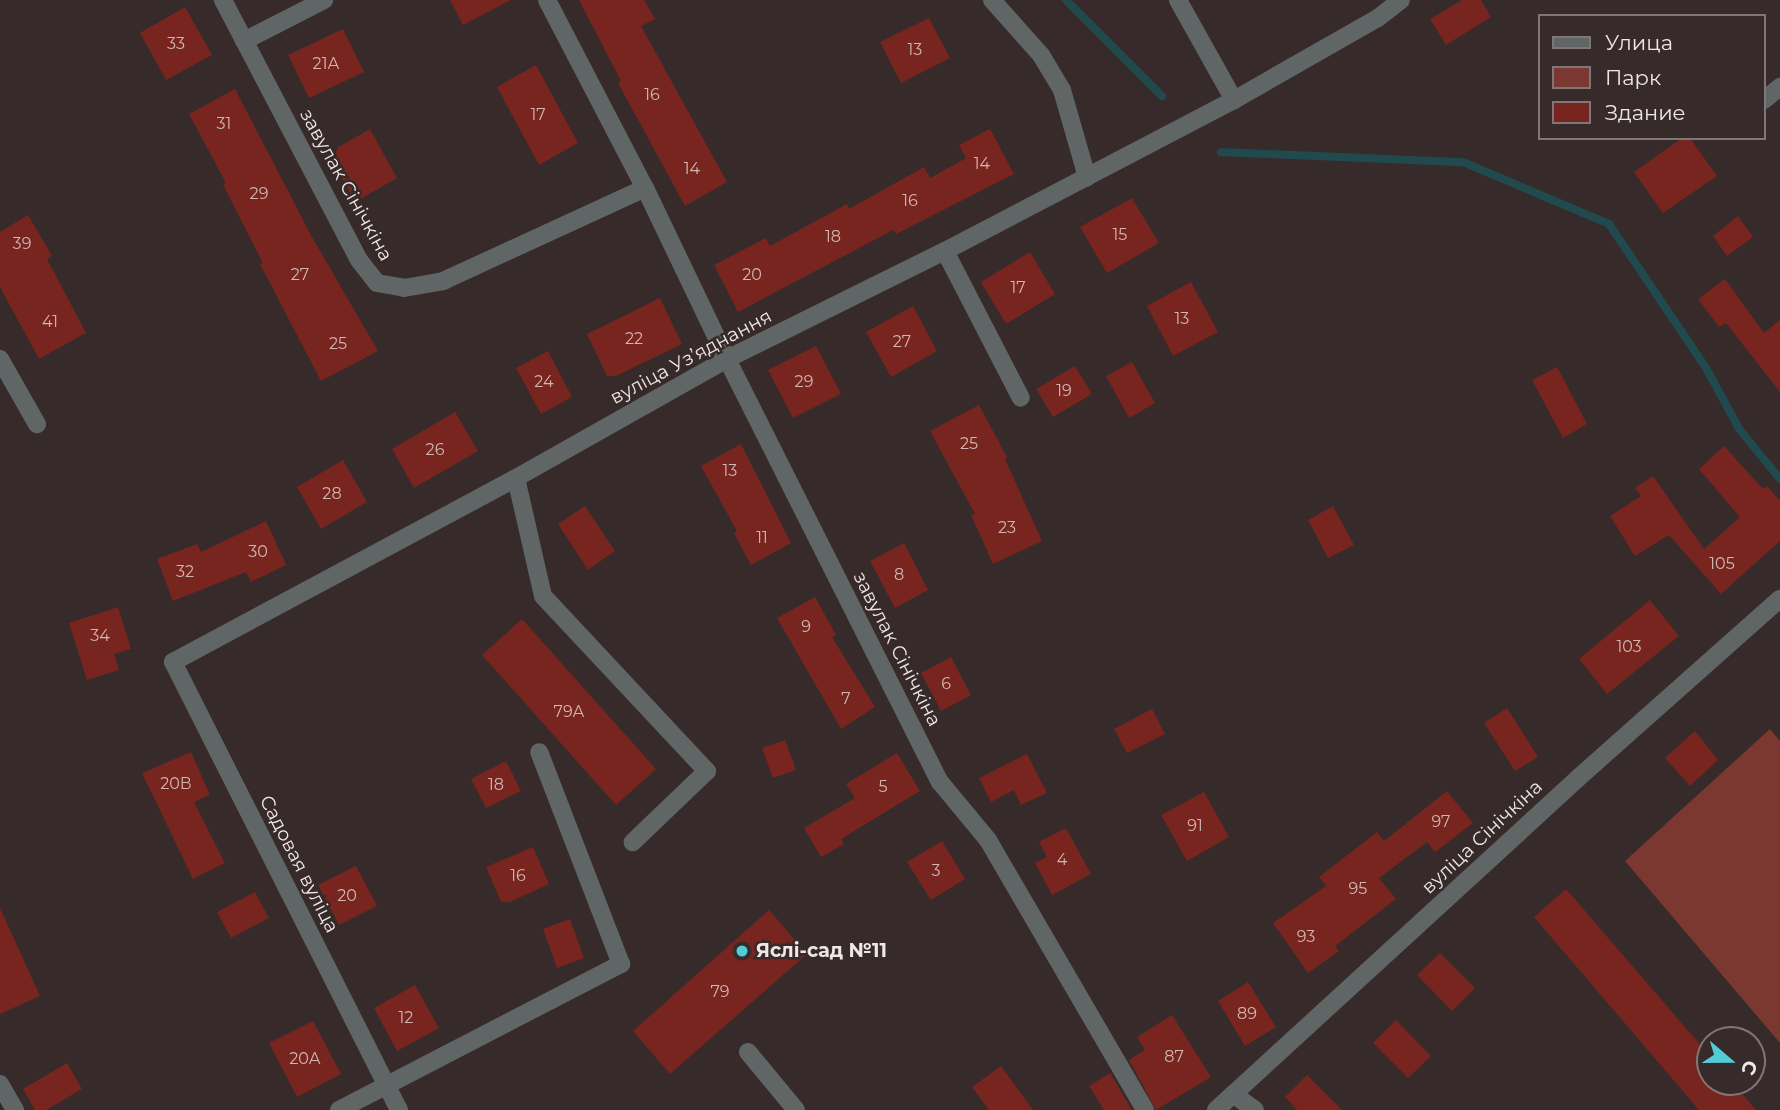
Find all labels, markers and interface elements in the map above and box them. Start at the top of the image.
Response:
legend [1538,14,1766,140]
text: Улица [1605,30,1673,55]
house number: 33 [167,34,185,54]
house number: 13 [908,40,922,60]
house number: 21А [313,54,339,74]
text: Парк [1605,65,1661,90]
house number: 16 [644,85,660,105]
text: Здание [1605,100,1686,125]
street label: завулак Сінічкіна [295,105,397,265]
house number: 17 [530,105,546,125]
house number: 31 [217,114,231,134]
house number: 14 [974,154,990,174]
house number: 14 [684,159,700,179]
house number: 29 [250,184,268,204]
house number: 16 [902,191,918,211]
house number: 15 [1113,225,1127,245]
house number: 18 [825,227,841,247]
house number: 39 [13,234,31,254]
house number: 27 [291,265,309,285]
house number: 20 [742,265,762,285]
house number: 17 [1010,278,1026,298]
street label: вуліца Узʼяднання [606,305,776,409]
house number: 13 [1175,309,1189,329]
house number: 41 [42,312,58,332]
house number: 22 [625,329,643,349]
house number: 27 [893,332,911,352]
house number: 25 [329,334,347,354]
house number: 24 [534,372,554,392]
house number: 29 [795,372,813,392]
house number: 19 [1056,381,1072,401]
house number: 25 [960,434,978,454]
house number: 26 [426,440,444,460]
house number: 13 [723,461,737,481]
house number: 28 [322,484,342,504]
house number: 23 [998,518,1016,538]
house number: 11 [756,528,768,548]
house number: 30 [248,542,268,562]
house number: 105 [1709,554,1735,574]
house number: 32 [176,562,194,582]
house number: 8 [894,565,904,585]
street label: завулак Сінічкіна [848,568,946,730]
house number: 9 [801,617,811,637]
house number: 34 [90,626,110,646]
house number: 103 [1616,637,1642,657]
house number: 6 [941,674,951,694]
house number: 7 [841,689,851,709]
house number: 79А [554,702,584,722]
house number: 20В [160,774,192,794]
house number: 18 [488,775,504,795]
street label: вуліца Сінічкіна [1417,775,1547,899]
house number: 5 [878,777,888,797]
street label: Садовая вуліца [255,792,343,936]
house number: 97 [1431,812,1451,832]
house number: 91 [1187,816,1203,836]
house number: 4 [1057,850,1067,870]
house number: 3 [931,861,941,881]
house number: 16 [510,866,526,886]
house number: 95 [1349,879,1367,899]
house number: 20 [337,886,357,906]
house number: 93 [1297,927,1315,947]
place label: Яслі-сад №11 [756,940,887,962]
marker: Яслі-сад №11 [734,943,750,959]
house number: 79 [710,982,730,1002]
house number: 89 [1237,1004,1257,1024]
house number: 12 [399,1008,413,1028]
north arrow [1696,1026,1766,1096]
house number: 87 [1164,1047,1184,1067]
house number: 20А [289,1049,321,1069]
text: С [1736,1057,1762,1078]

